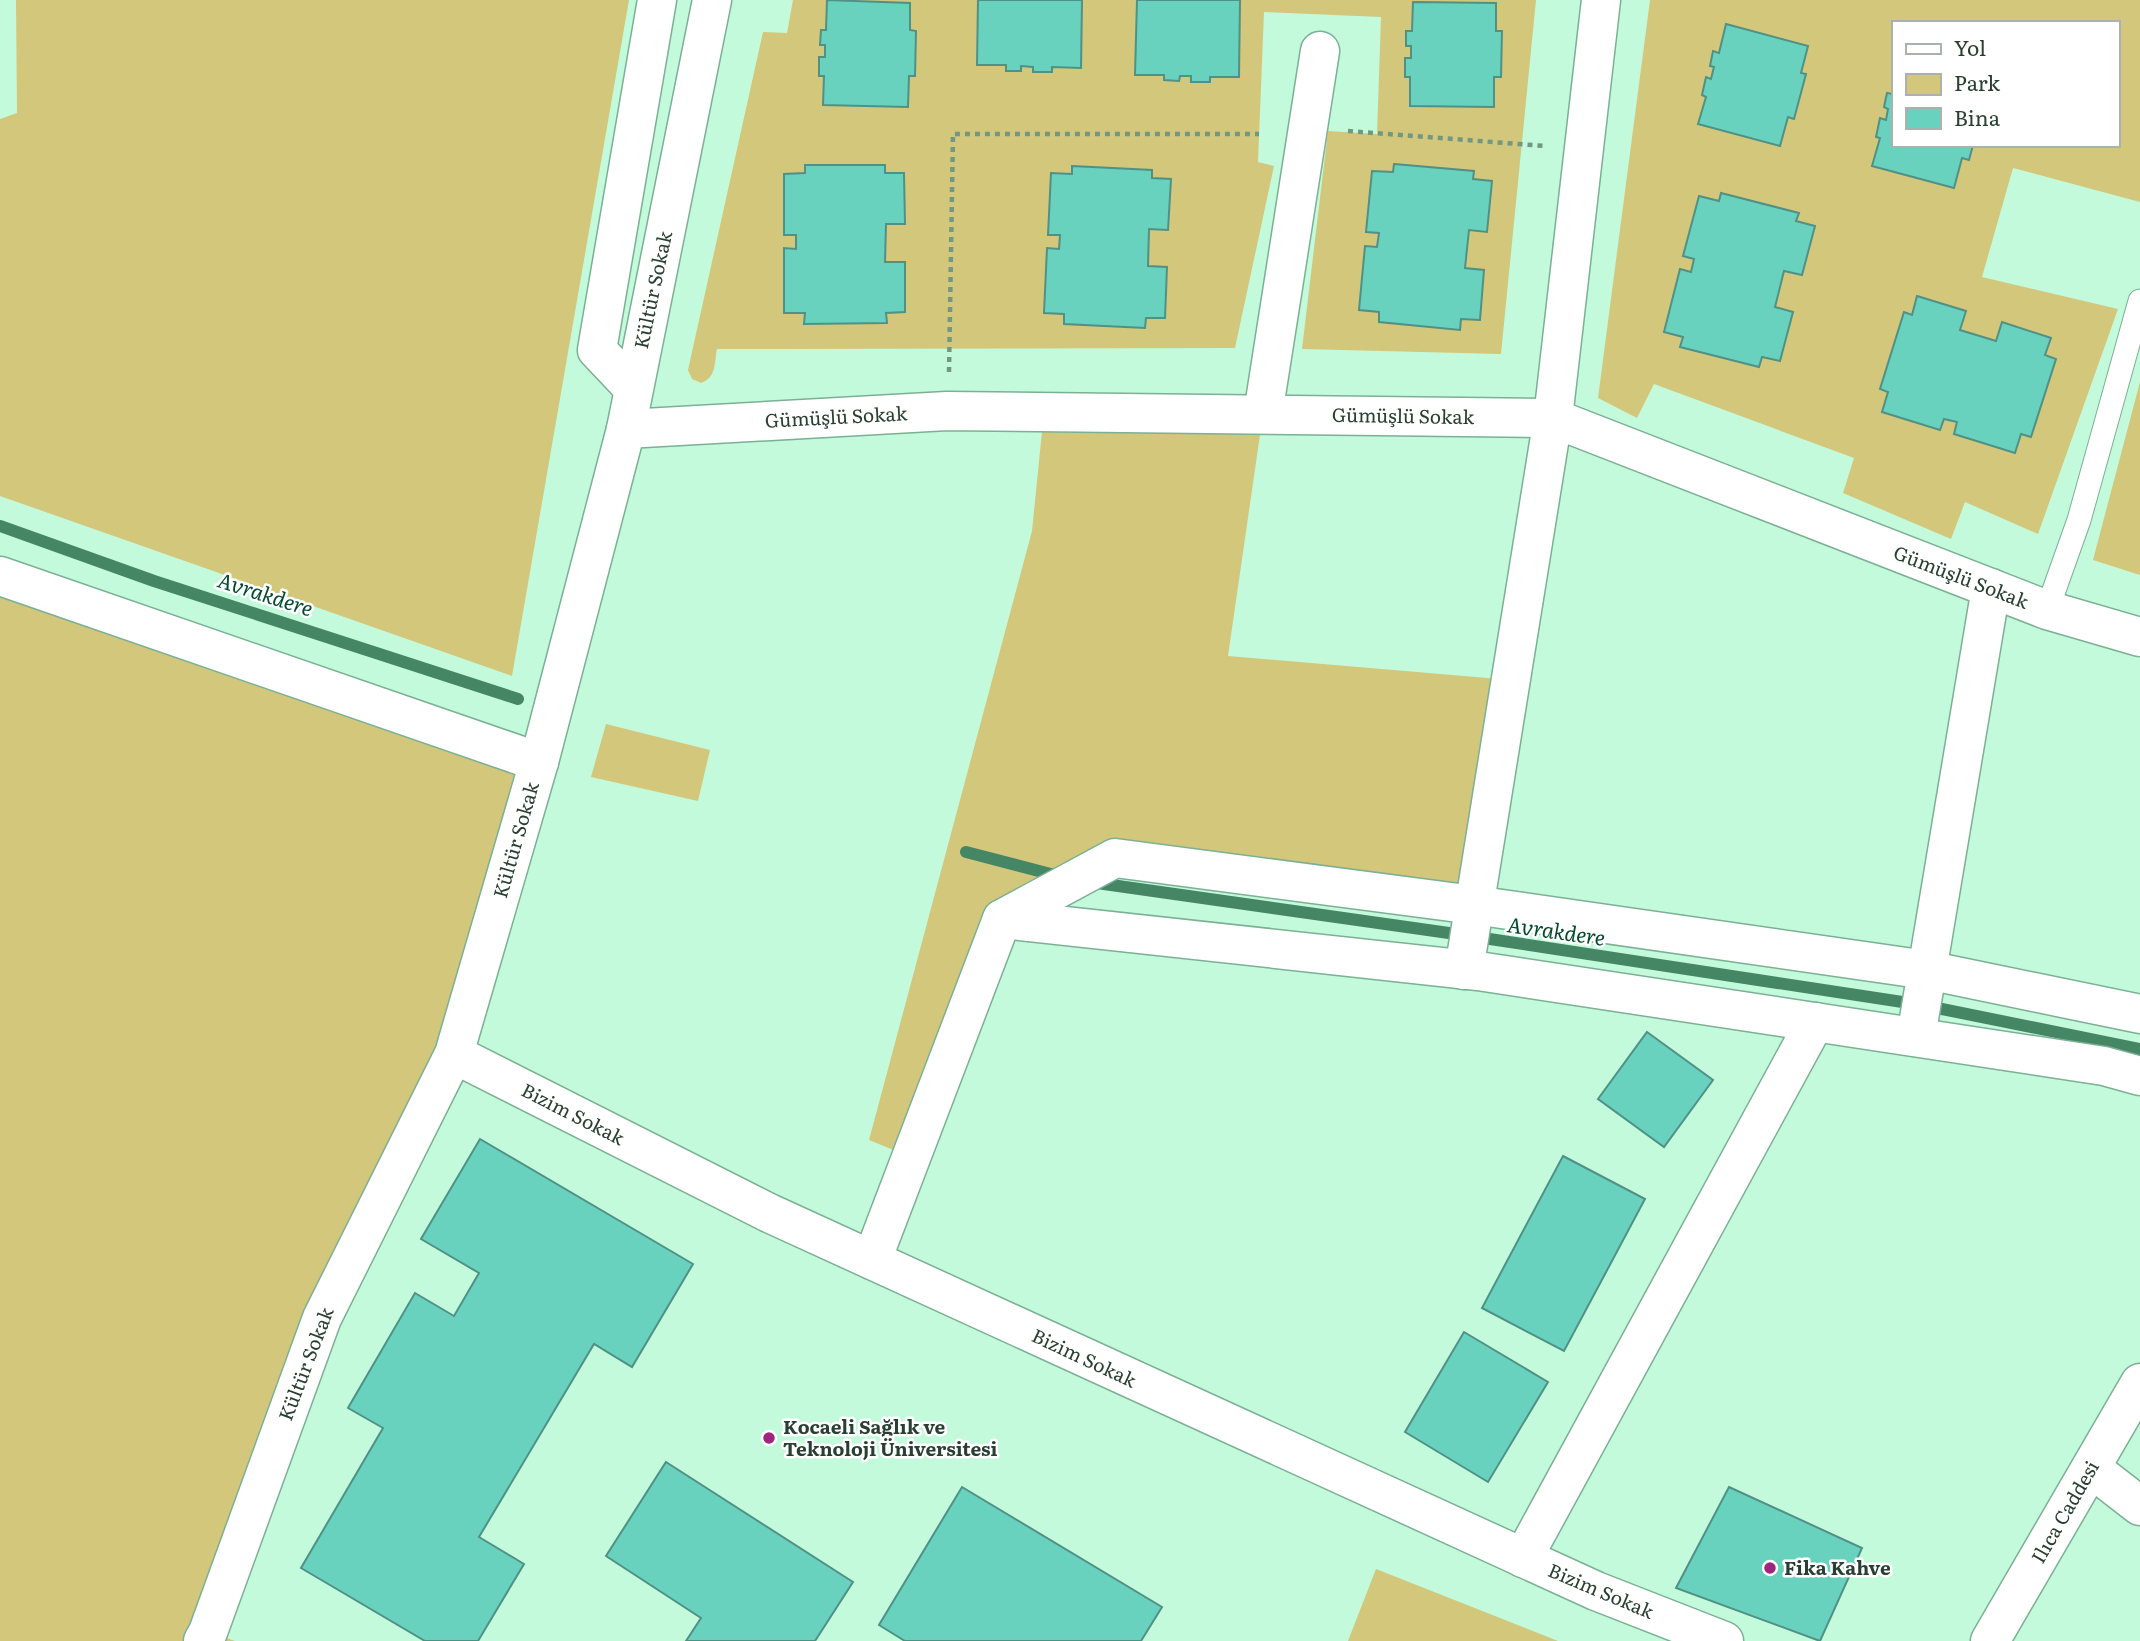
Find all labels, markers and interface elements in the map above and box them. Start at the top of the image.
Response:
legend [1892,21,2119,147]
text: Yol [1954,31,1986,62]
text: Park [1954,66,2000,97]
text: Bina [1954,101,2001,132]
street label: Kültür Sokak [626,228,678,351]
street label: Gümüşlü Sokak [764,398,908,434]
street label: Gümüşlü Sokak [1332,400,1475,430]
street label: Gümüşlü Sokak [1890,537,2033,615]
water label: Avrakdere [214,563,317,623]
street label: Kültür Sokak [485,778,545,901]
water label: Avrakdere [1505,907,1607,952]
street label: Bizim Sokak [517,1075,630,1151]
street label: Kültür Sokak [271,1302,340,1424]
street label: Bizim Sokak [1028,1321,1142,1394]
place label: Kocaeli Sağlık ve Teknoloji Üniversitesi [783,1412,997,1462]
marker: Kocaeli Sağlık ve Teknoloji Üniversitesi [761,1430,777,1446]
street label: Ilıca Caddesi [2023,1455,2105,1568]
place label: Fika Kahve [1784,1553,1891,1581]
street label: Bizim Sokak [1544,1555,1659,1625]
marker: Fika Kahve [1762,1560,1778,1576]

